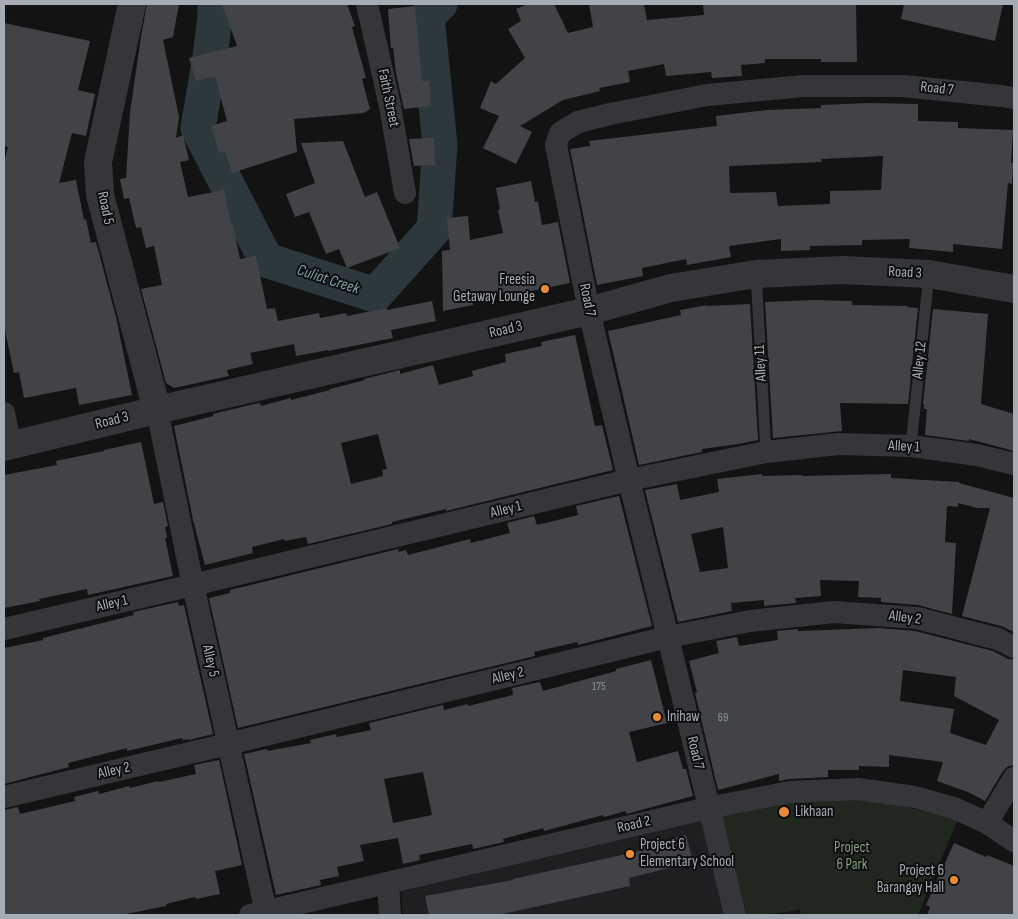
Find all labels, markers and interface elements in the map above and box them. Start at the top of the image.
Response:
street label: Faith Street [373,67,403,129]
street label: Road 7 [919,78,955,100]
street label: Road 5 [93,190,117,226]
water label: Culiat Creek [294,261,362,299]
street label: Road 3 [888,263,922,283]
place label: Freesia Getaway Lounge [453,271,535,306]
street label: Road 7 [575,282,599,318]
marker: Freesia Getaway Lounge [539,283,551,295]
street label: Road 3 [488,317,524,343]
street label: Alley 12 [909,340,931,380]
street label: Alley 11 [751,344,771,382]
street label: Road 3 [93,408,131,434]
street label: Alley 1 [888,437,920,457]
street label: Alley 1 [489,497,523,523]
street label: Alley 1 [95,592,129,616]
street label: Alley 2 [888,607,922,629]
street label: Alley 5 [198,643,222,679]
street label: Alley 2 [490,663,526,689]
house number: 175 [592,680,606,694]
place label: Inihaw [667,708,700,726]
marker: Inihaw [651,711,663,723]
house number: 69 [718,711,728,725]
street label: Road 7 [682,735,708,771]
street label: Alley 2 [96,759,132,783]
place label: Likhaan [795,803,833,821]
marker: Likhaan [777,805,791,819]
street label: Road 2 [616,812,652,838]
place label: Project 6 Elementary School [640,836,734,871]
park label: Project 6 Park [834,839,870,874]
marker: Project 6 Elementary School [624,848,636,860]
place label: Project 6 Barangay Hall [877,862,944,897]
marker: Project 6 Barangay Hall [948,874,960,886]

